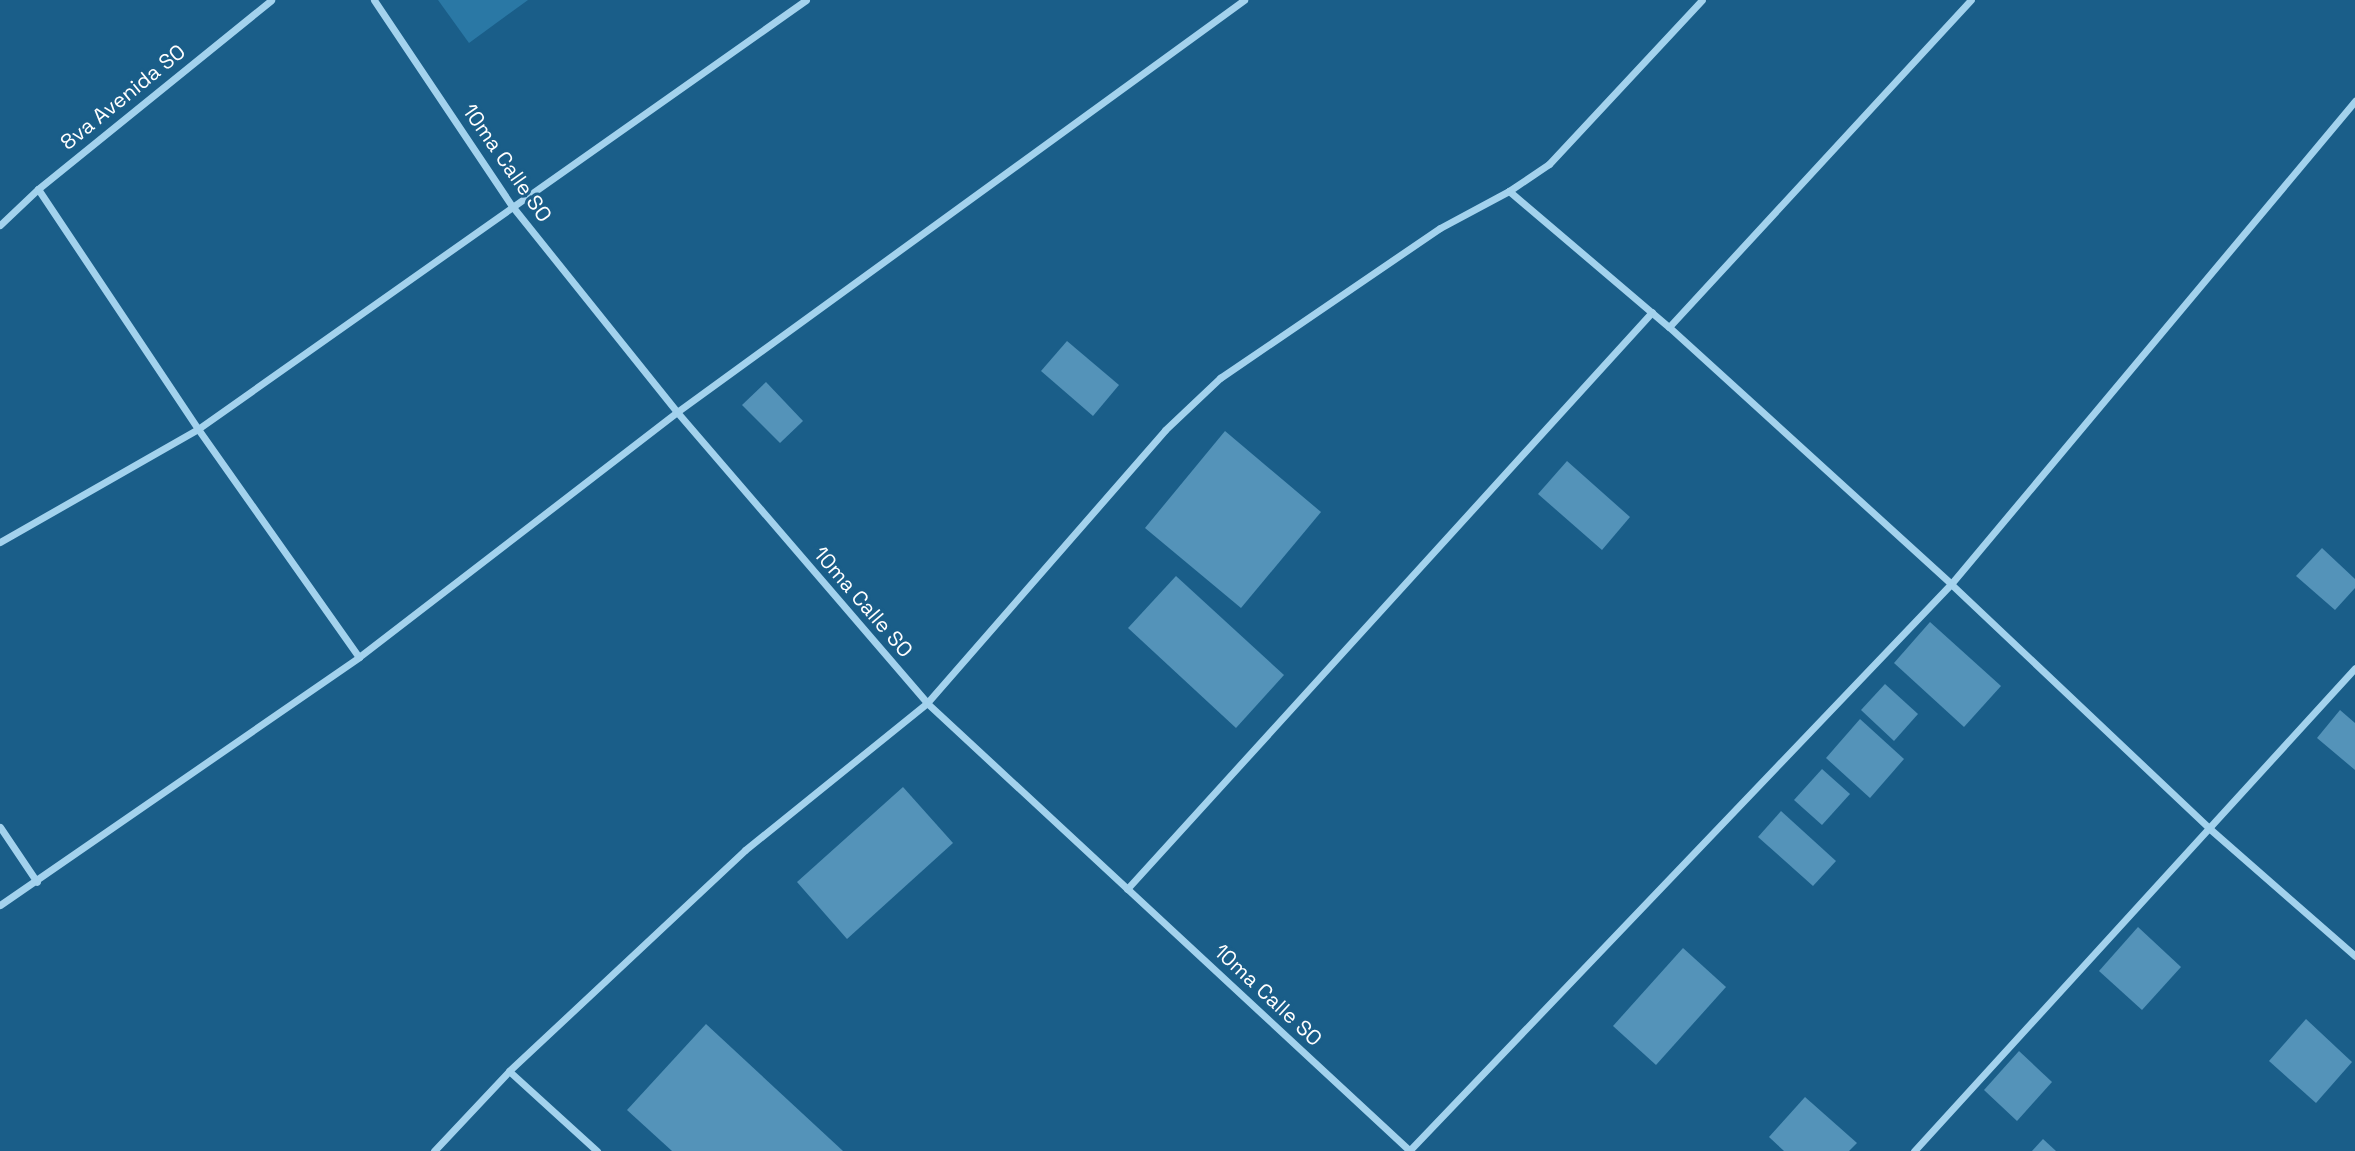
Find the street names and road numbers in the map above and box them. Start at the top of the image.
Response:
street label: 8va Avenida SO [55,39,191,155]
street label: 10ma Calle SO [457,99,557,227]
street label: 10ma Calle SO [808,542,918,662]
street label: 10ma Calle SO [1209,939,1327,1051]

